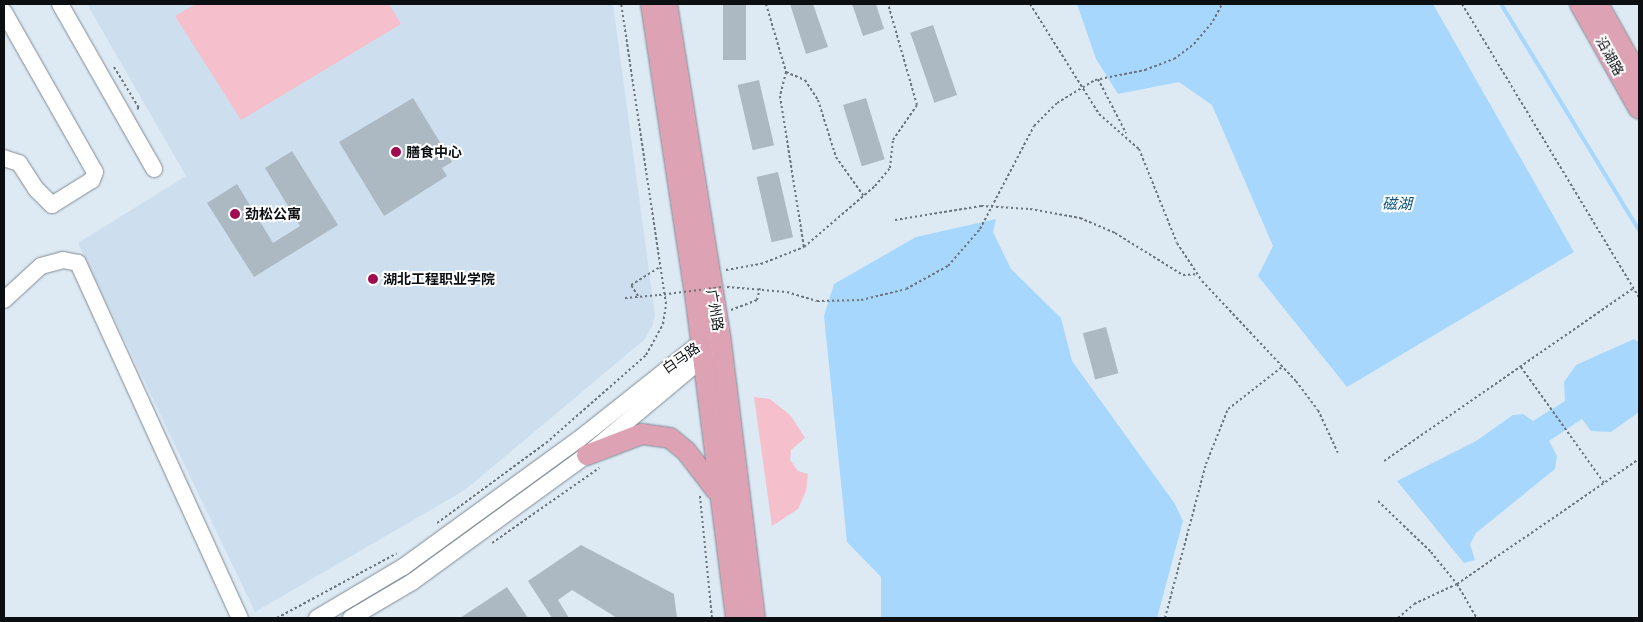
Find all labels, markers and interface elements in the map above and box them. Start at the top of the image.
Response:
street label: 沿湖路 [1592,34,1628,78]
place label: 膳食中心 [406,144,462,160]
marker: 膳食中心 [390,146,402,158]
water label: 磁湖 [1382,196,1412,214]
place label: 劲松公寓 [245,206,301,222]
marker: 劲松公寓 [229,208,241,220]
place label: 湖北工程职业学院 [383,271,495,287]
marker: 湖北工程职业学院 [367,273,379,285]
street label: 广州路 [703,288,727,332]
street label: 白马路 [659,339,703,377]

